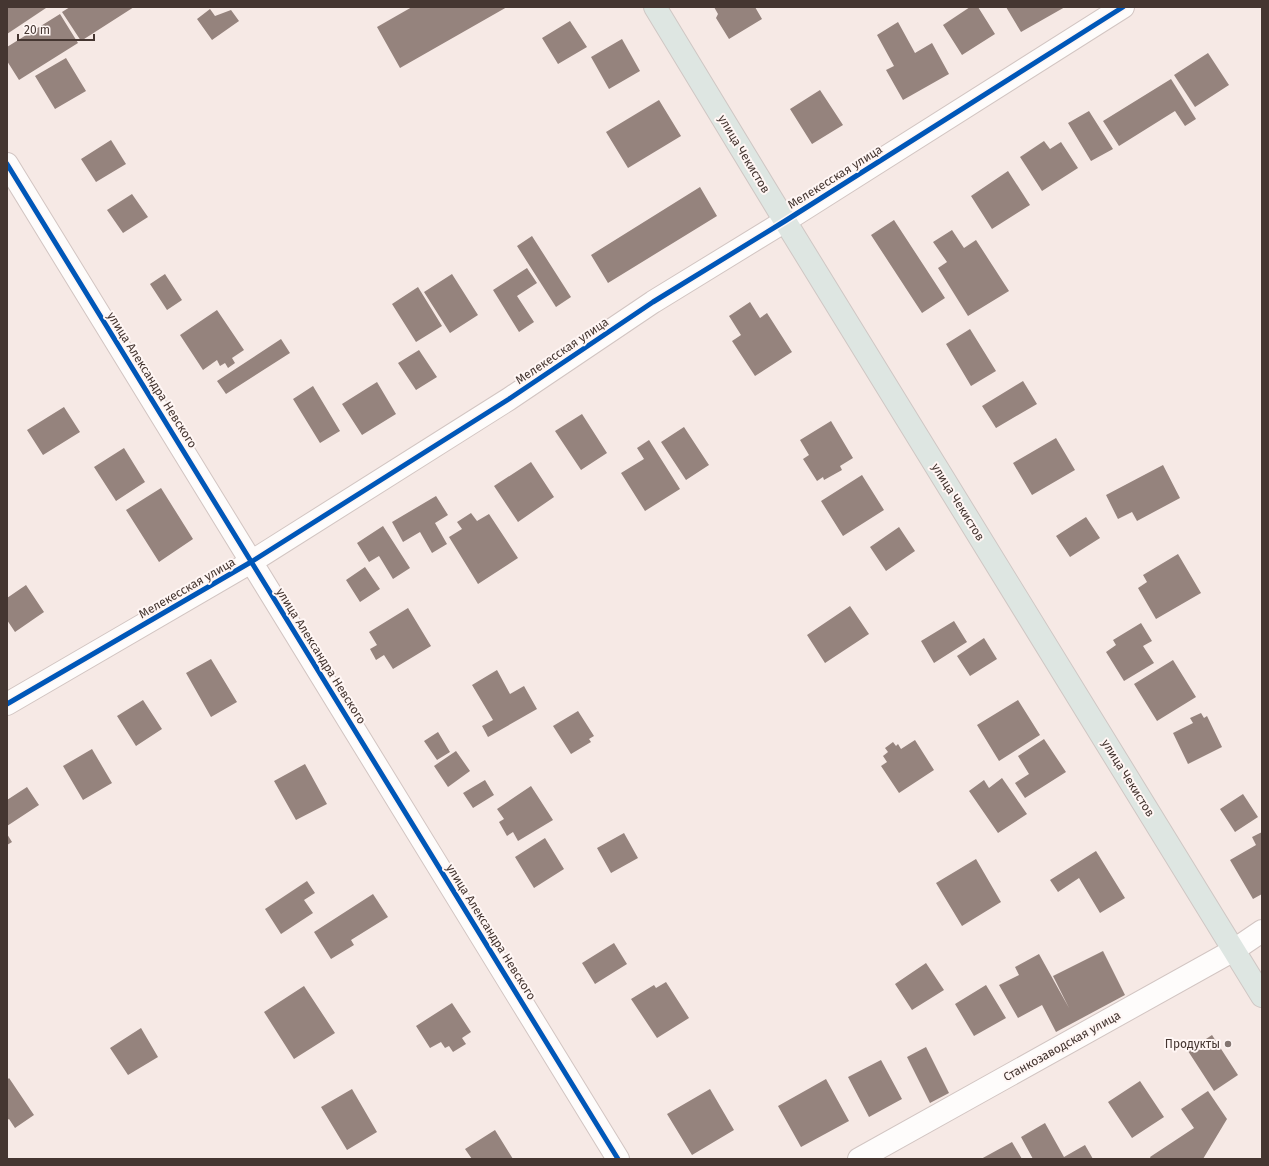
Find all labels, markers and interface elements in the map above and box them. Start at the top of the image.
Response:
scale bar [18,16,94,42]
text: 20 m [24,23,50,37]
street label: улица Чекистов [715,112,773,196]
street label: Мелекесская улица [785,142,885,212]
street label: улица Александра Невского [104,309,200,451]
street label: Мелекесская улица [513,315,611,387]
street label: улица Чекистов [929,461,988,543]
street label: Мелекесская улица [136,555,238,621]
street label: улица Александра Невского [273,585,369,727]
street label: улица Чекистов [1099,737,1158,819]
street label: улица Александра Невского [443,861,539,1003]
street label: Станкозаводская улица [1001,1008,1123,1084]
place label: Продукты [1165,1037,1220,1051]
marker: Продукты [1223,1039,1233,1049]

